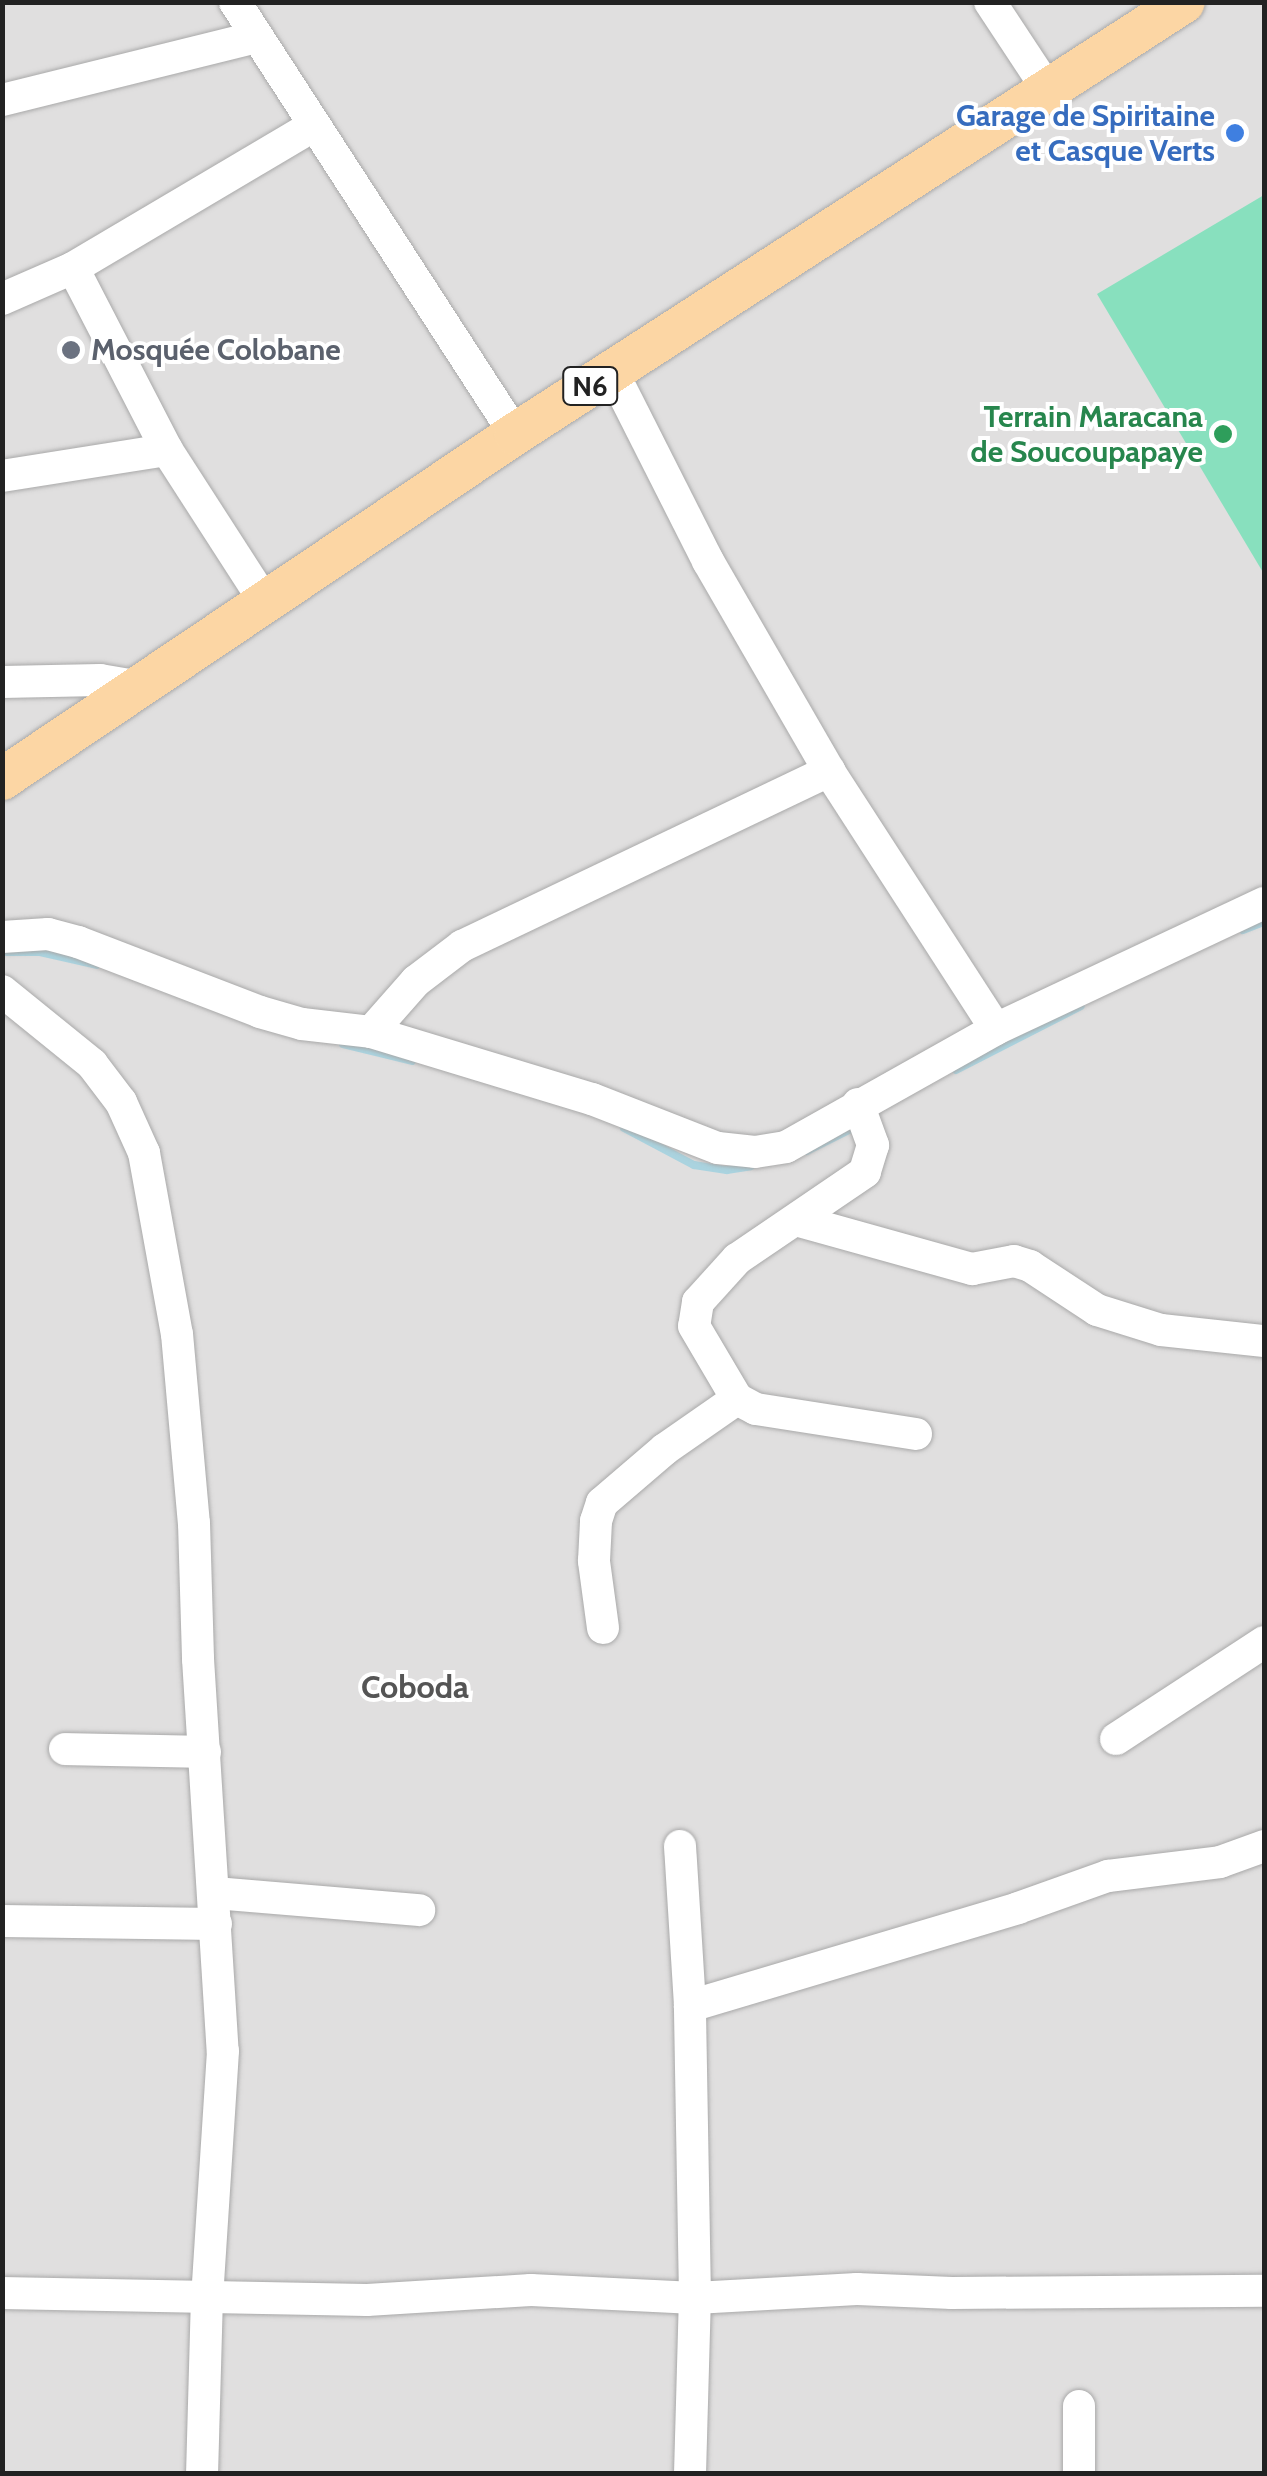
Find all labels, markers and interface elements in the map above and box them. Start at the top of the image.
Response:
place label: Garage de Spiritaine et Casque Verts [956,98,1215,168]
marker: Garage de Spiritaine et Casque Verts [1224,122,1246,144]
place label: Mosquée Colobane [91,332,341,368]
marker: Mosquée Colobane [60,339,82,361]
road number: N6 [560,363,620,409]
place label: Terrain Maracana de Soucoupapaye [971,399,1203,470]
marker: Terrain Maracana de Soucoupapaye [1212,423,1234,445]
district label: Coboda [361,1668,469,1706]

